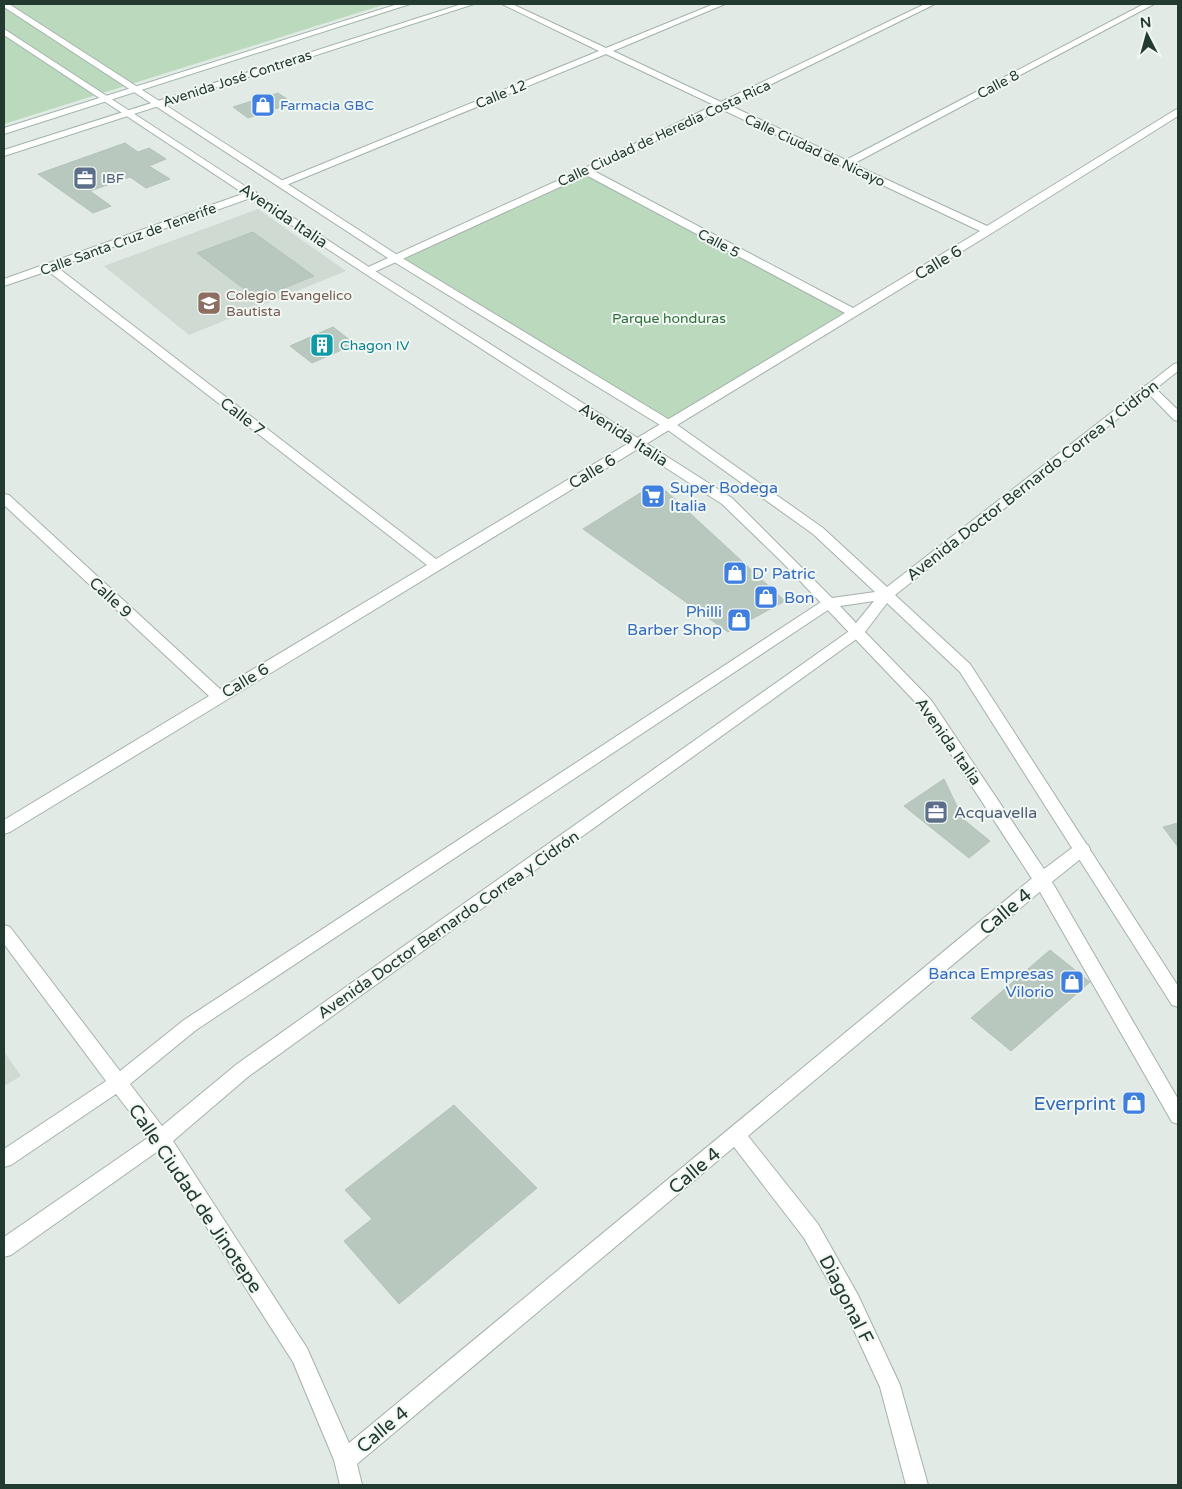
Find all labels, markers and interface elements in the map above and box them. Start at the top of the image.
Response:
north arrow [1122,10,1172,60]
text: N [1139,14,1152,32]
street label: Avenida José Contreras [161,46,314,111]
street label: Calle 8 [974,66,1022,102]
street label: Calle 12 [473,77,529,112]
street label: Calle Ciudad de Heredia Costa Rica [555,77,773,190]
shop icon: Farmacia GBC [250,92,276,118]
place label: Farmacia GBC [280,97,374,114]
street label: Calle Ciudad de Nicayo [742,110,888,191]
office icon: IBF [72,165,98,191]
place label: IBF [102,170,125,187]
street label: Avenida Italia [235,179,331,253]
street label: Calle Santa Cruz de Tenerife [38,200,219,279]
street label: Calle 5 [695,225,743,261]
street label: Calle 6 [911,241,966,285]
place label: Colegio Evangelico Bautista [226,287,352,320]
school or university icon: Colegio Evangelico Bautista [196,290,222,316]
park label: Parque honduras [612,310,726,327]
building icon: Chagon IV [309,332,335,358]
place label: Chagon IV [340,337,410,354]
street label: Avenida Doctor Bernardo Correa y Cidrón [902,376,1163,586]
street label: Calle 7 [216,393,269,440]
street label: Avenida Italia [575,399,672,471]
street label: Calle 6 [565,450,620,494]
place label: Super Bodega Italia [670,478,778,516]
supermarket icon: Super Bodega Italia [640,483,666,509]
shop icon: D' Patric [722,560,748,586]
place label: D' Patric [752,564,816,584]
street label: Calle 9 [85,573,136,623]
shop icon: Bon [753,584,779,610]
place label: Bon [784,588,814,608]
place label: Philli Barber Shop [627,602,722,640]
shop icon: Philli Barber Shop [726,607,752,633]
street label: Calle 6 [218,659,273,703]
street label: Avenida Italia [911,694,986,789]
office icon: Acquavella [923,799,949,825]
place label: Acquavella [954,803,1037,823]
street label: Avenida Doctor Bernardo Correa y Cidrón [314,826,583,1023]
street label: Calle 4 [975,884,1036,940]
place label: Banca Empresas Vilorio [928,964,1054,1002]
shop icon: Banca Empresas Vilorio [1059,969,1085,995]
shop icon: Everprint [1121,1090,1147,1116]
place label: Everprint [1034,1093,1116,1115]
street label: Calle Ciudad de Jinotepe [124,1100,267,1297]
street label: Calle 4 [664,1143,725,1199]
street label: Diagonal F [814,1251,878,1347]
street label: Calle 4 [352,1402,413,1458]

